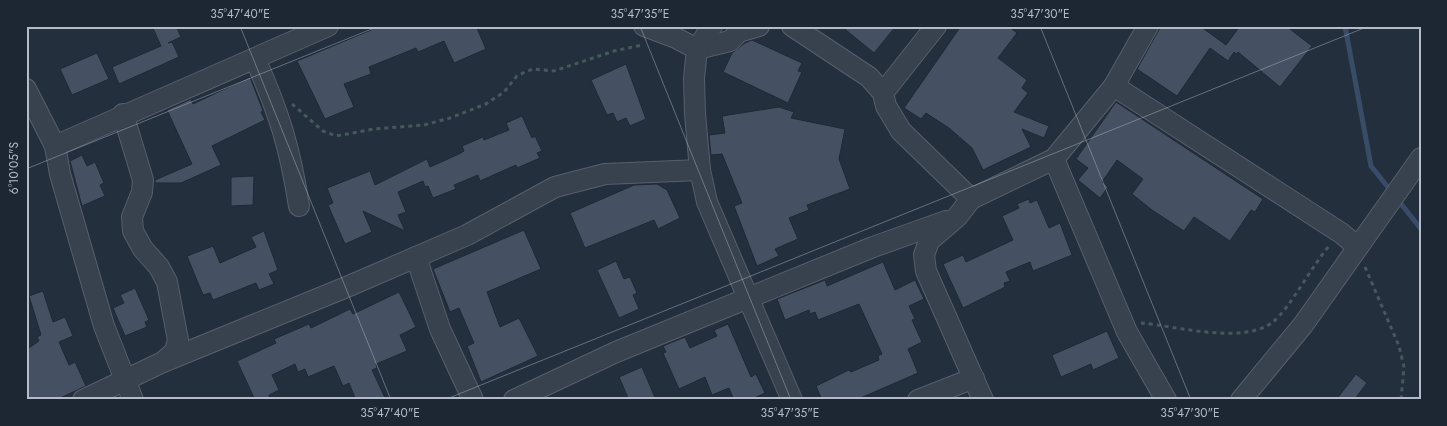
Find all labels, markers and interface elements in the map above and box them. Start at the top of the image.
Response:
text: 35°47'40"E [210,5,270,23]
text: 35°47'35"E [611,5,669,23]
text: 35°47'30"E [1010,5,1070,23]
text: 6°10'05"S [5,141,23,194]
text: 35°47'40"E [360,404,420,422]
text: 35°47'35"E [761,404,819,422]
text: 35°47'30"E [1160,404,1220,422]

